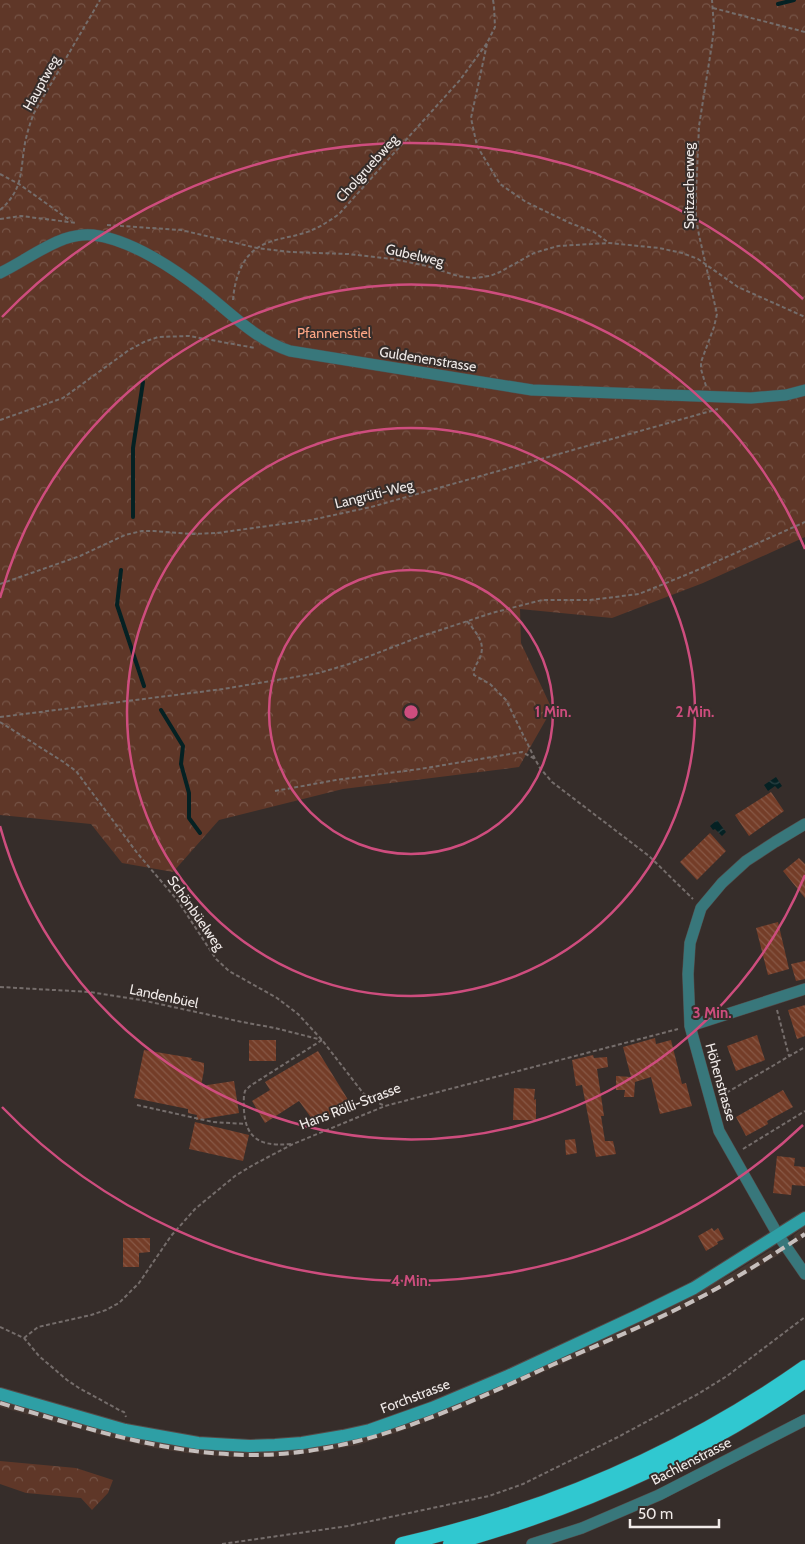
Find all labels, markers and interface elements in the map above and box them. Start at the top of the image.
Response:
street label: Hauptweg [18,51,64,114]
street label: Cholgruebweg [332,130,403,206]
street label: Spitzacherweg [680,142,698,229]
street label: Gubelweg [384,240,447,271]
park label: Pfannenstiel [297,324,372,342]
street label: Guldenenstrasse [378,342,478,376]
street label: Langrüti-Weg [333,475,416,512]
centre of rings [402,703,420,721]
text: 1 Min. [535,703,571,721]
text: 2 Min. [676,703,714,721]
street label: Schönbüelweg [164,872,229,955]
street label: Landenbüel [128,980,201,1012]
text: 3 Min. [692,1004,732,1022]
street label: Höhenstrasse [701,1041,741,1123]
street label: Hans Rölli-Strasse [297,1078,403,1134]
text: 4 Min. [391,1272,431,1290]
street label: Forchstrasse [378,1375,452,1417]
street label: Bachlenstrasse [648,1433,734,1489]
scale bar [630,1496,719,1528]
text: 50 m [638,1505,673,1523]

